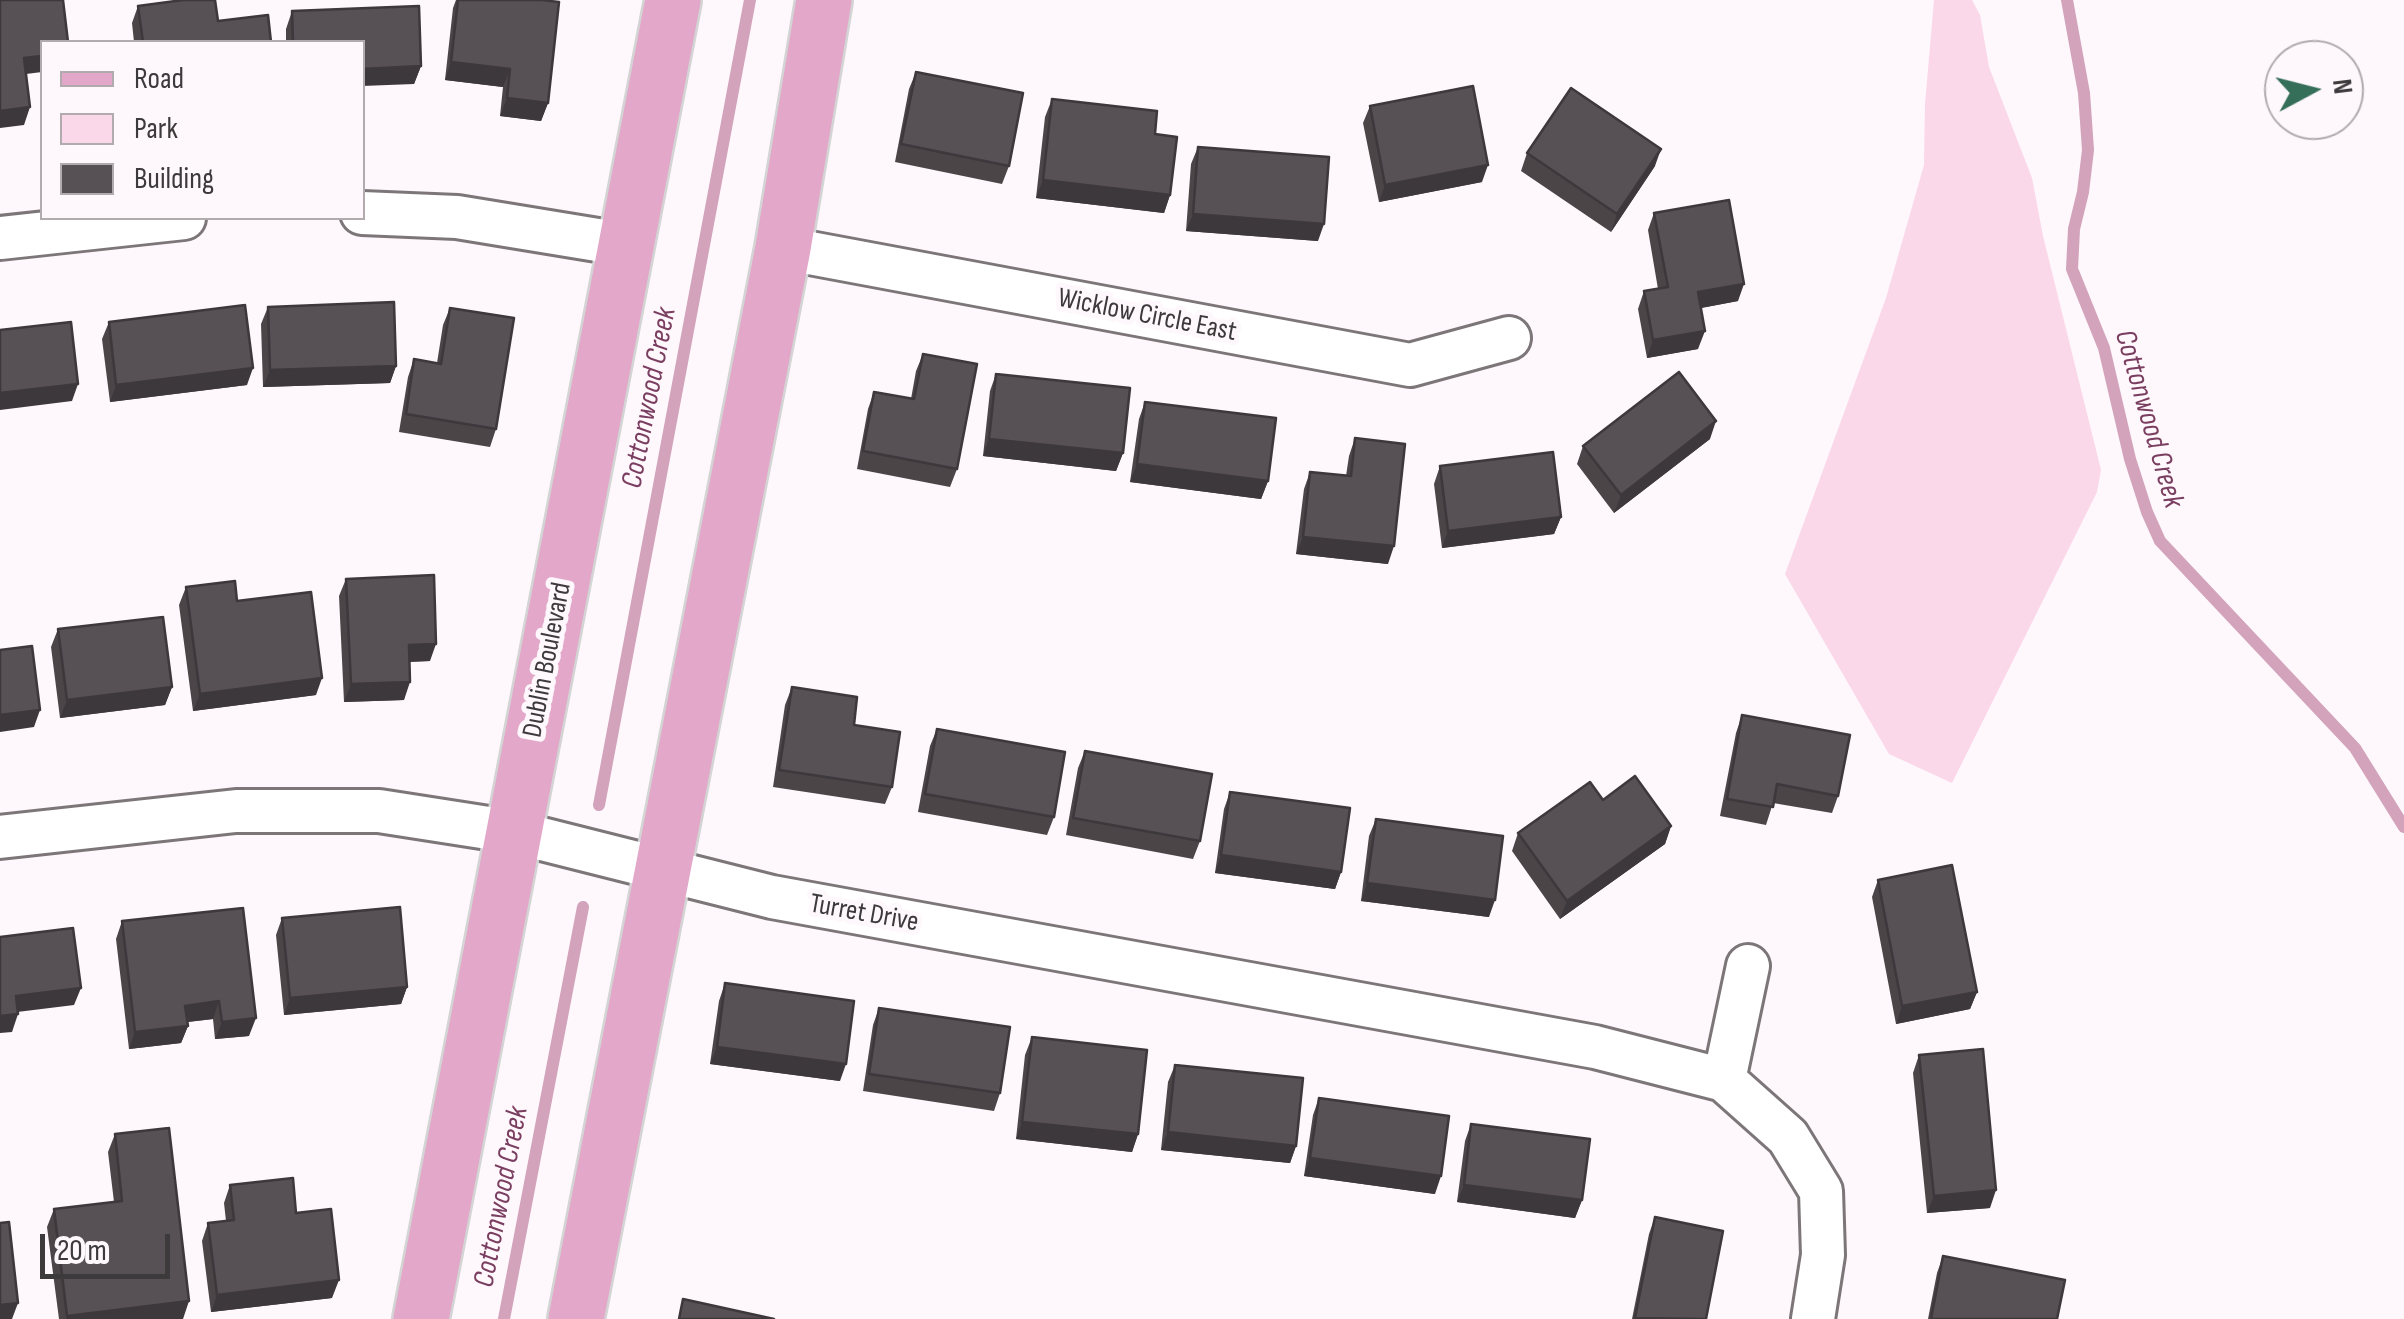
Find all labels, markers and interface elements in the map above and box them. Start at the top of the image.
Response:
legend [40,40,365,220]
north arrow [2264,40,2364,140]
text: Road [134,61,184,97]
text: N [2325,77,2360,96]
text: Park [134,111,178,147]
text: Building [134,161,214,197]
street label: Wicklow Circle East [1055,282,1239,350]
water label: Cottonwood Creek [615,305,685,491]
water label: Cottonwood Creek [2105,326,2191,512]
street label: Dublin Boulevard [517,580,579,740]
street label: Turret Drive [807,888,921,940]
water label: Cottonwood Creek [467,1104,537,1290]
scale bar [45,1214,175,1276]
text: 20 m [57,1233,107,1269]

